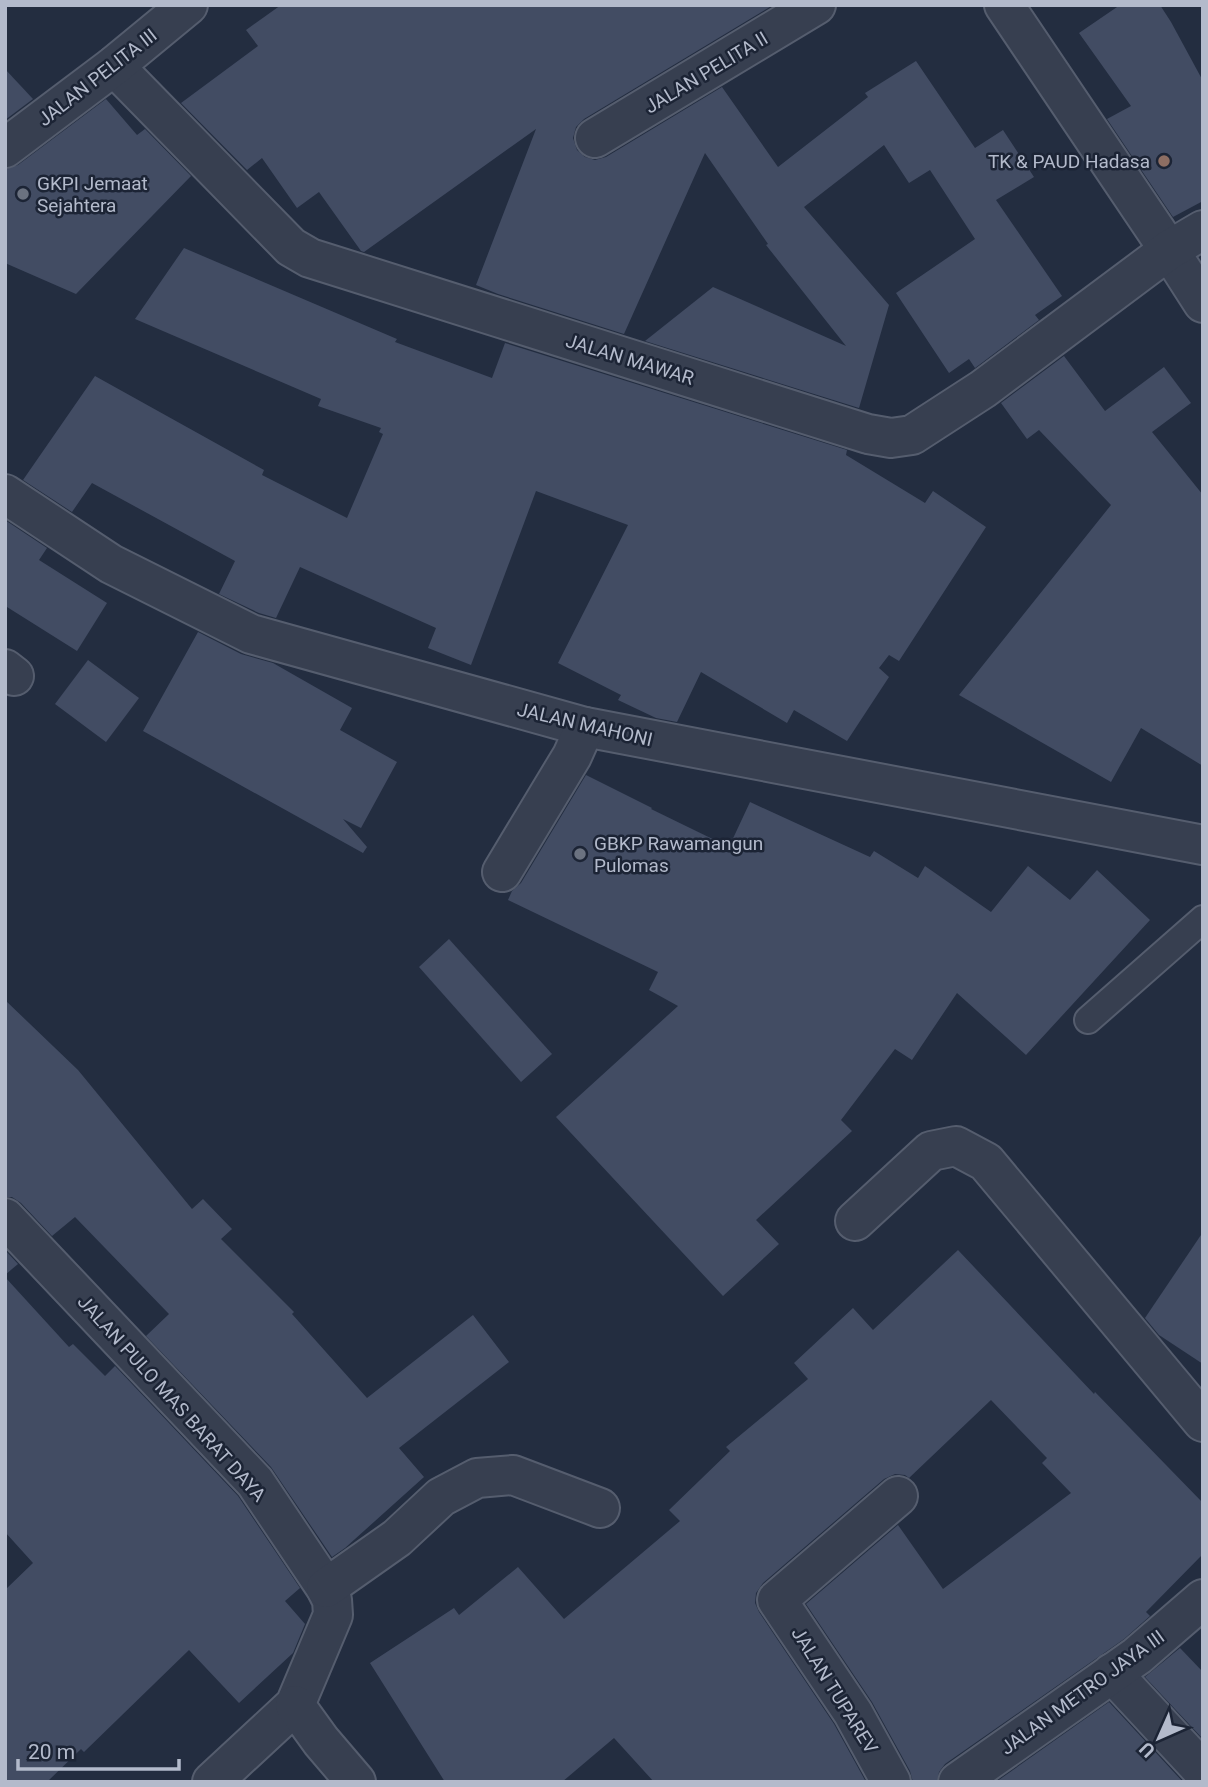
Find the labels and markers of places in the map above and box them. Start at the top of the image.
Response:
place label: TK & PAUD Hadasa [988,150,1150,173]
marker: TK & PAUD Hadasa [1156,153,1172,169]
place label: GKPI Jemaat Sejahtera [37,172,148,217]
marker: GKPI Jemaat Sejahtera [15,186,31,202]
place label: GBKP Rawamangun Pulomas [594,832,763,877]
marker: GBKP Rawamangun Pulomas [572,846,588,862]

